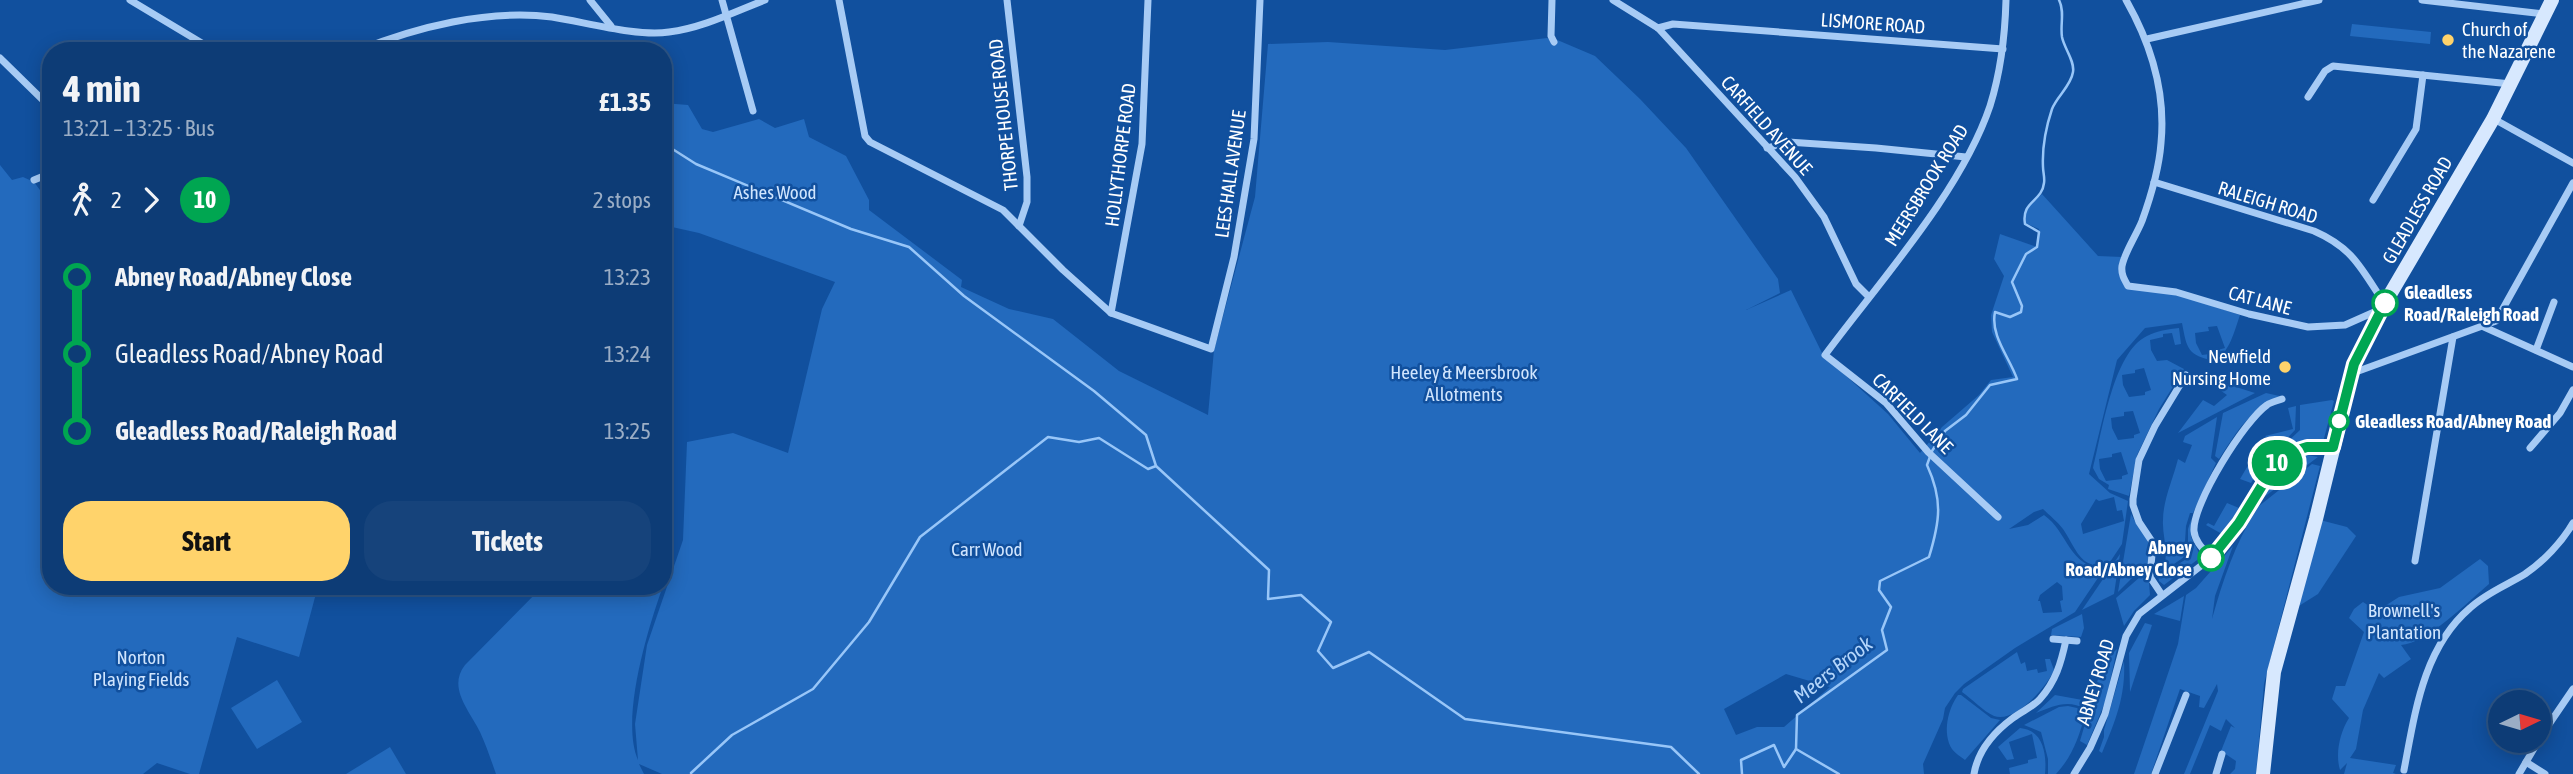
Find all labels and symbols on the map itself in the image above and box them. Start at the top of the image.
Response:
street label: LISMORE ROAD [1820,8,1926,38]
place label: Church of the Nazarene [2462,18,2556,62]
marker: Church of the Nazarene [2440,32,2456,48]
street label: THORPE HOUSE ROAD [984,38,1022,192]
street label: CARFIELD AVENUE [1717,71,1817,179]
street label: HOLLYTHORPE ROAD [1100,82,1140,228]
street label: LEES HALL AVENUE [1210,109,1250,239]
street label: MEERSBROOK ROAD [1880,120,1972,250]
street label: GLEADLESS ROAD [2378,153,2456,267]
street label: RALEIGH ROAD [2215,176,2321,228]
park label: Ashes Wood [733,181,817,203]
street label: CAT LANE [2226,281,2294,319]
place label: Gleadless Road/Raleigh Road [2404,281,2539,325]
marker: Gleadless Road/Raleigh Road [2372,290,2398,316]
place label: Newfield Nursing Home [2172,345,2271,389]
marker: Newfield Nursing Home [2277,359,2293,375]
park label: Heeley & Meersbrook Allotments [1390,361,1538,405]
street label: CARFIELD LANE [1868,368,1958,458]
place label: Gleadless Road/Abney Road [2355,410,2551,432]
marker: Gleadless Road/Abney Road [2329,411,2349,431]
line badge: 10 [2246,440,2308,486]
place label: Abney Road/Abney Close [2065,536,2192,580]
park label: Carr Wood [951,538,1023,560]
marker: Abney Road/Abney Close [2198,545,2224,571]
park label: Brownell's Plantation [2367,599,2441,643]
water label: Meers Brook [1788,630,1877,708]
street label: ABNEY ROAD [2071,636,2119,728]
park label: Norton Playing Fields [93,646,190,690]
north arrow [2488,690,2552,752]

